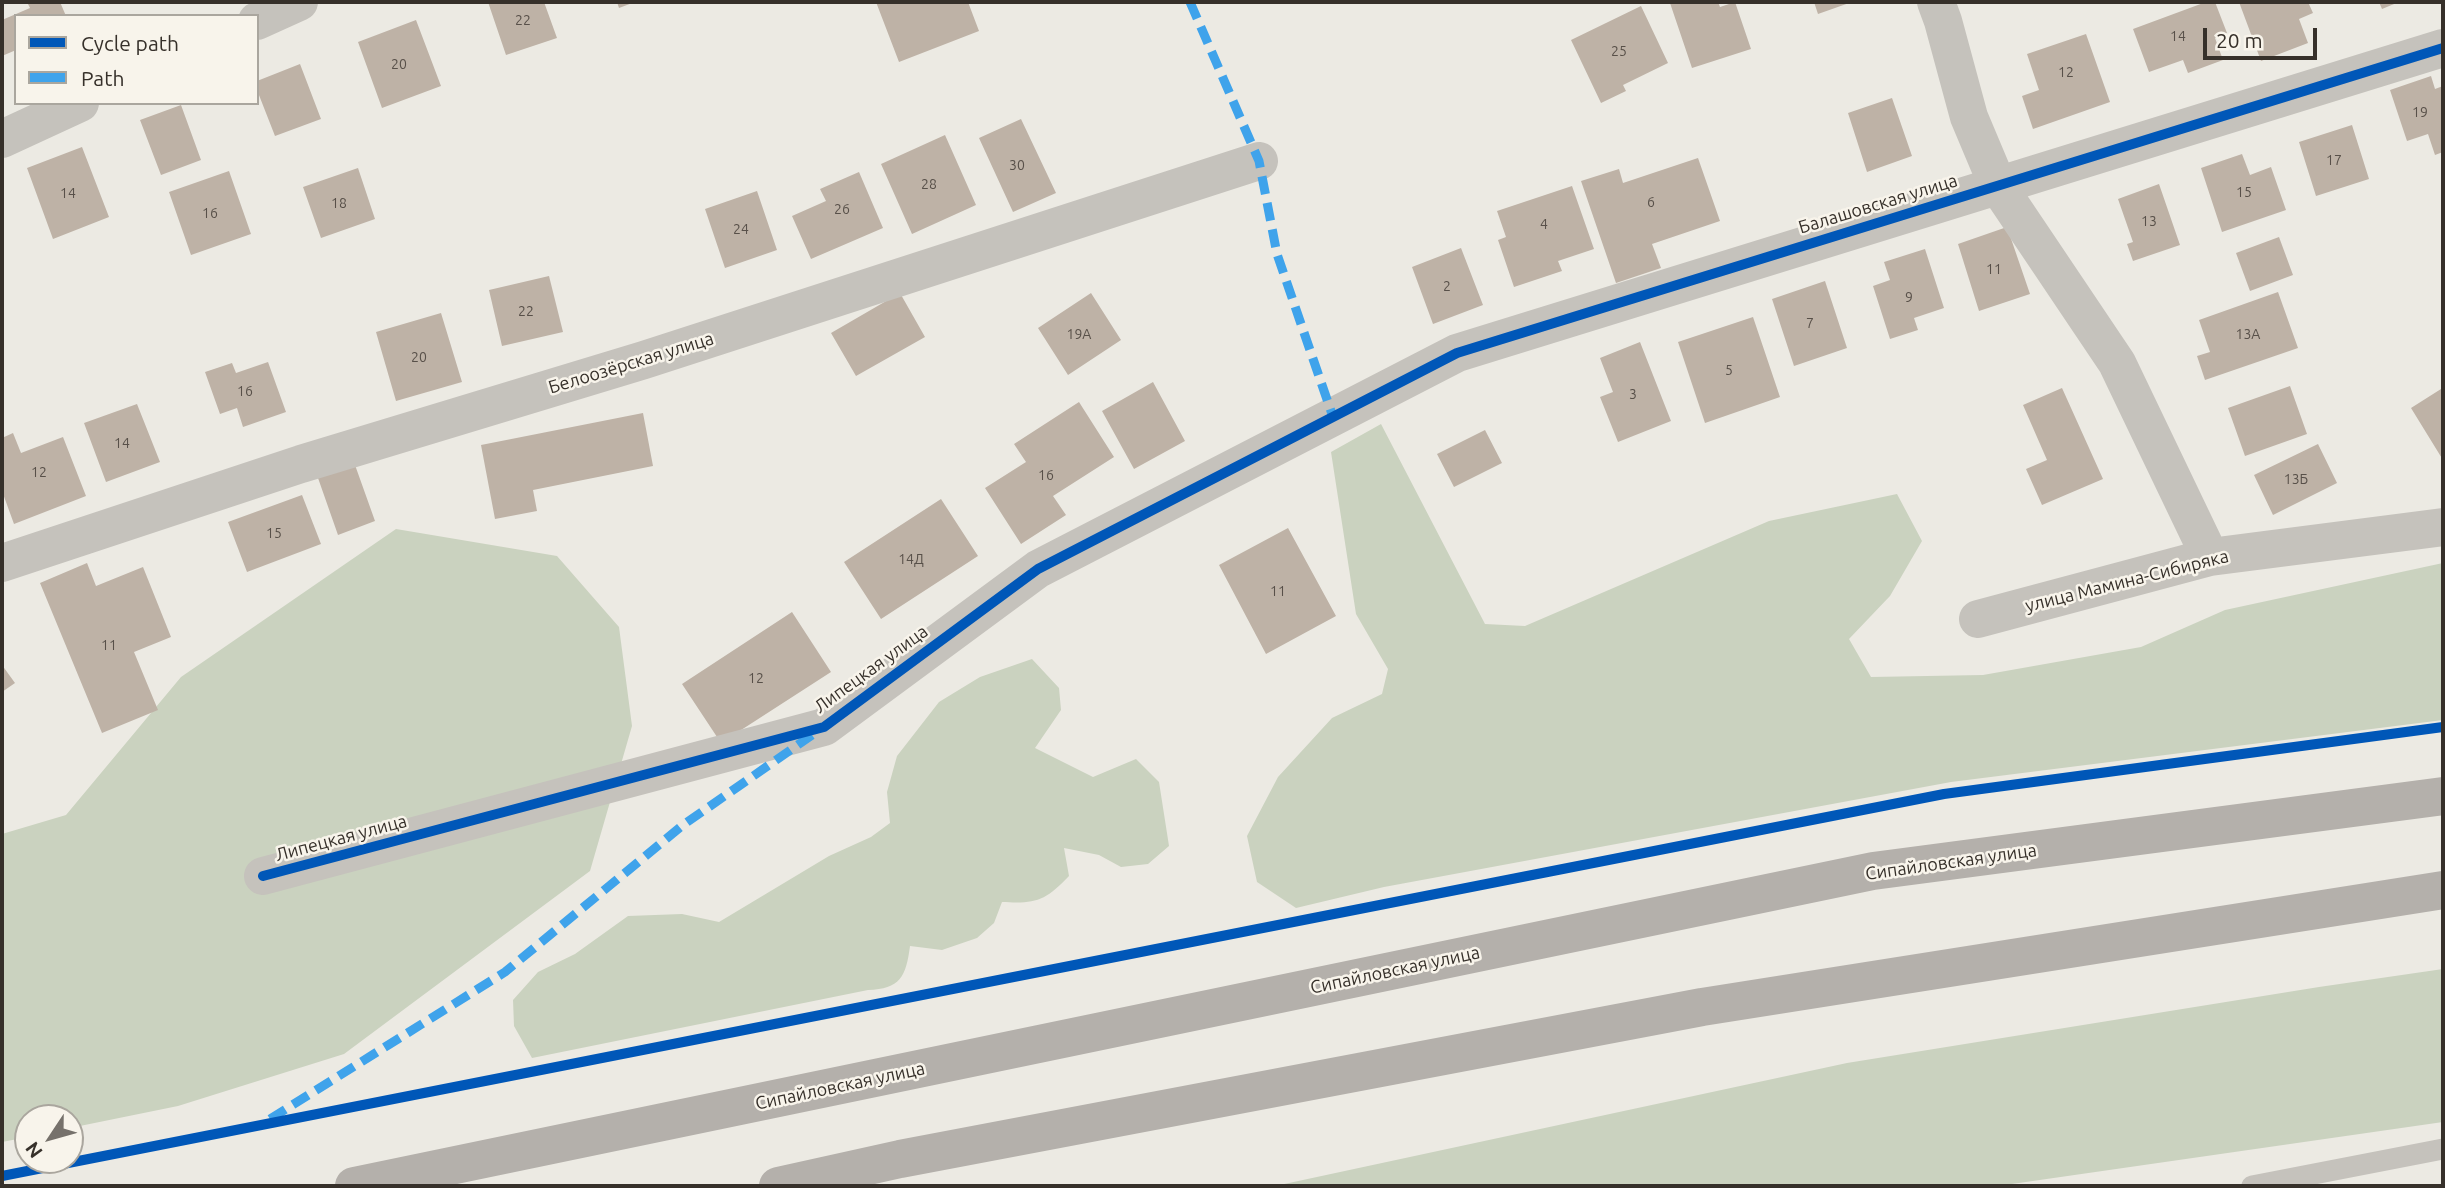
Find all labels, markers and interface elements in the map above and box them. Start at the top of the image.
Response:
house number: 22 [515,12,531,28]
legend [14,14,259,105]
scale bar [2207,14,2321,58]
house number: 14 [2170,28,2186,44]
text: 20 m [2216,28,2263,52]
text: Cycle path [81,31,179,55]
house number: 25 [1611,43,1627,59]
house number: 20 [391,56,407,72]
house number: 12 [2058,64,2074,80]
text: Path [81,66,124,90]
house number: 19 [2412,104,2428,120]
house number: 17 [2326,152,2342,168]
house number: 30 [1009,157,1025,173]
street label: Балашовская улица [1796,170,1960,238]
house number: 28 [921,176,937,192]
house number: 15 [2236,184,2252,200]
house number: 14 [60,185,76,201]
house number: 6 [1647,194,1655,210]
house number: 18 [331,195,347,211]
house number: 26 [834,201,850,217]
house number: 16 [202,205,218,221]
house number: 13 [2141,213,2157,229]
house number: 4 [1540,216,1548,232]
house number: 24 [733,221,749,237]
house number: 11 [1986,261,2002,277]
house number: 2 [1443,278,1451,294]
house number: 9 [1905,289,1913,305]
house number: 22 [518,303,534,319]
house number: 7 [1806,315,1814,331]
house number: 19А [1067,326,1091,342]
house number: 13А [2236,326,2260,342]
street label: Белоозёрская улица [546,328,716,398]
house number: 20 [411,349,427,365]
house number: 5 [1725,362,1733,378]
house number: 16 [237,383,253,399]
house number: 3 [1629,386,1637,402]
house number: 14 [114,435,130,451]
house number: 12 [31,464,47,480]
house number: 16 [1038,467,1054,483]
house number: 13Б [2284,471,2308,487]
house number: 15 [266,525,282,541]
street label: улица Мамина-Сибиряка [2023,545,2231,617]
house number: 14Д [898,551,924,567]
house number: 11 [1270,583,1286,599]
street label: Липецкая улица [810,620,932,718]
house number: 11 [101,637,117,653]
house number: 12 [748,670,764,686]
street label: Липецкая улица [273,810,409,866]
street label: Сипайловская улица [1864,839,2038,885]
street label: Сипайловская улица [1308,941,1482,999]
street label: Сипайловская улица [753,1057,927,1115]
north arrow [14,1104,84,1174]
text: N [21,1138,47,1162]

